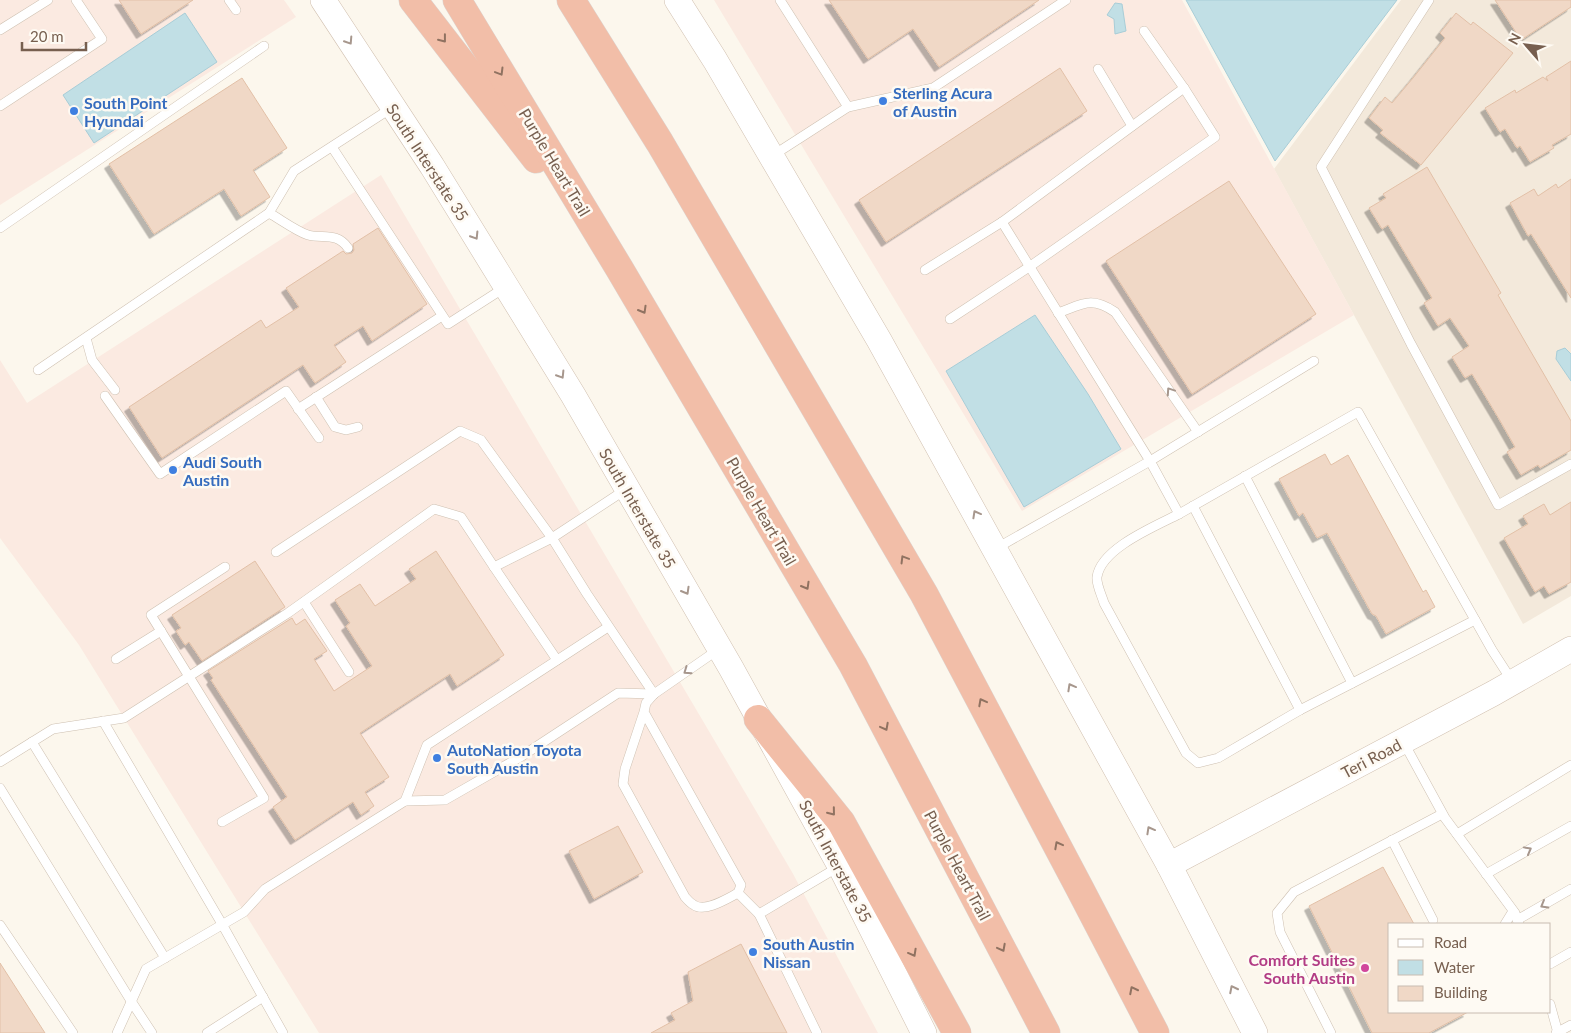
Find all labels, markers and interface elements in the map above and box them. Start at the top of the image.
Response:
scale bar [22,20,86,52]
north arrow [1501,20,1551,70]
text: 20 m [30,27,64,45]
text: N [1504,30,1524,47]
one-way arrow [437,33,445,42]
one-way arrow [343,35,353,44]
one-way arrow [494,66,504,75]
place label: Sterling Acura of Austin [893,83,992,120]
place label: South Point Hyundai [84,93,168,130]
marker: Sterling Acura of Austin [877,95,889,107]
street label: South Interstate 35 [383,100,473,224]
marker: South Point Hyundai [68,105,80,117]
street label: Purple Heart Trail [515,105,595,219]
one-way arrow [469,231,479,240]
one-way arrow [637,304,647,313]
one-way arrow [554,369,564,378]
one-way arrow [1167,388,1176,397]
street label: South Interstate 35 [596,444,680,572]
place label: Audi South Austin [182,452,262,489]
street label: Purple Heart Trail [723,453,801,569]
marker: Audi South Austin [167,464,179,476]
one-way arrow [972,511,982,520]
one-way arrow [900,555,910,564]
one-way arrow [799,580,809,589]
one-way arrow [680,585,690,594]
one-way arrow [683,665,692,674]
one-way arrow [1068,684,1078,693]
one-way arrow [978,698,988,707]
one-way arrow [879,722,889,731]
street label: Teri Road [1338,734,1404,782]
place label: AutoNation Toyota South Austin [446,740,582,777]
marker: AutoNation Toyota South Austin [431,752,443,764]
street label: South Interstate 35 [796,797,876,925]
one-way arrow [827,806,836,815]
street label: Purple Heart Trail [921,807,995,923]
one-way arrow [1146,826,1156,835]
one-way arrow [1054,842,1064,851]
one-way arrow [1523,846,1532,856]
one-way arrow [1541,899,1550,909]
legend [1388,923,1551,1013]
text: Road [1434,933,1467,951]
place label: South Austin Nissan [763,934,855,971]
one-way arrow [995,943,1005,952]
marker: South Austin Nissan [747,946,759,958]
one-way arrow [906,947,916,956]
place label: Comfort Suites South Austin [1248,950,1355,987]
text: Water [1434,958,1475,976]
marker: Comfort Suites South Austin [1359,962,1371,974]
text: Building [1434,983,1487,1001]
one-way arrow [1129,986,1139,995]
one-way arrow [1229,986,1239,995]

